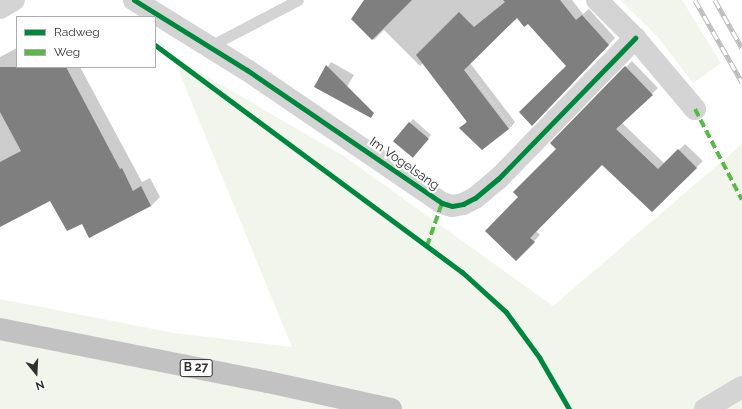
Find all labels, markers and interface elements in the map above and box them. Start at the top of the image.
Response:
legend [16,16,156,68]
text: Radweg [54,25,100,39]
text: Weg [54,45,80,59]
street label: Im Vogelsang [366,134,442,194]
north arrow [16,353,56,393]
road number: B 27 [179,358,213,378]
text: N [34,377,46,392]

